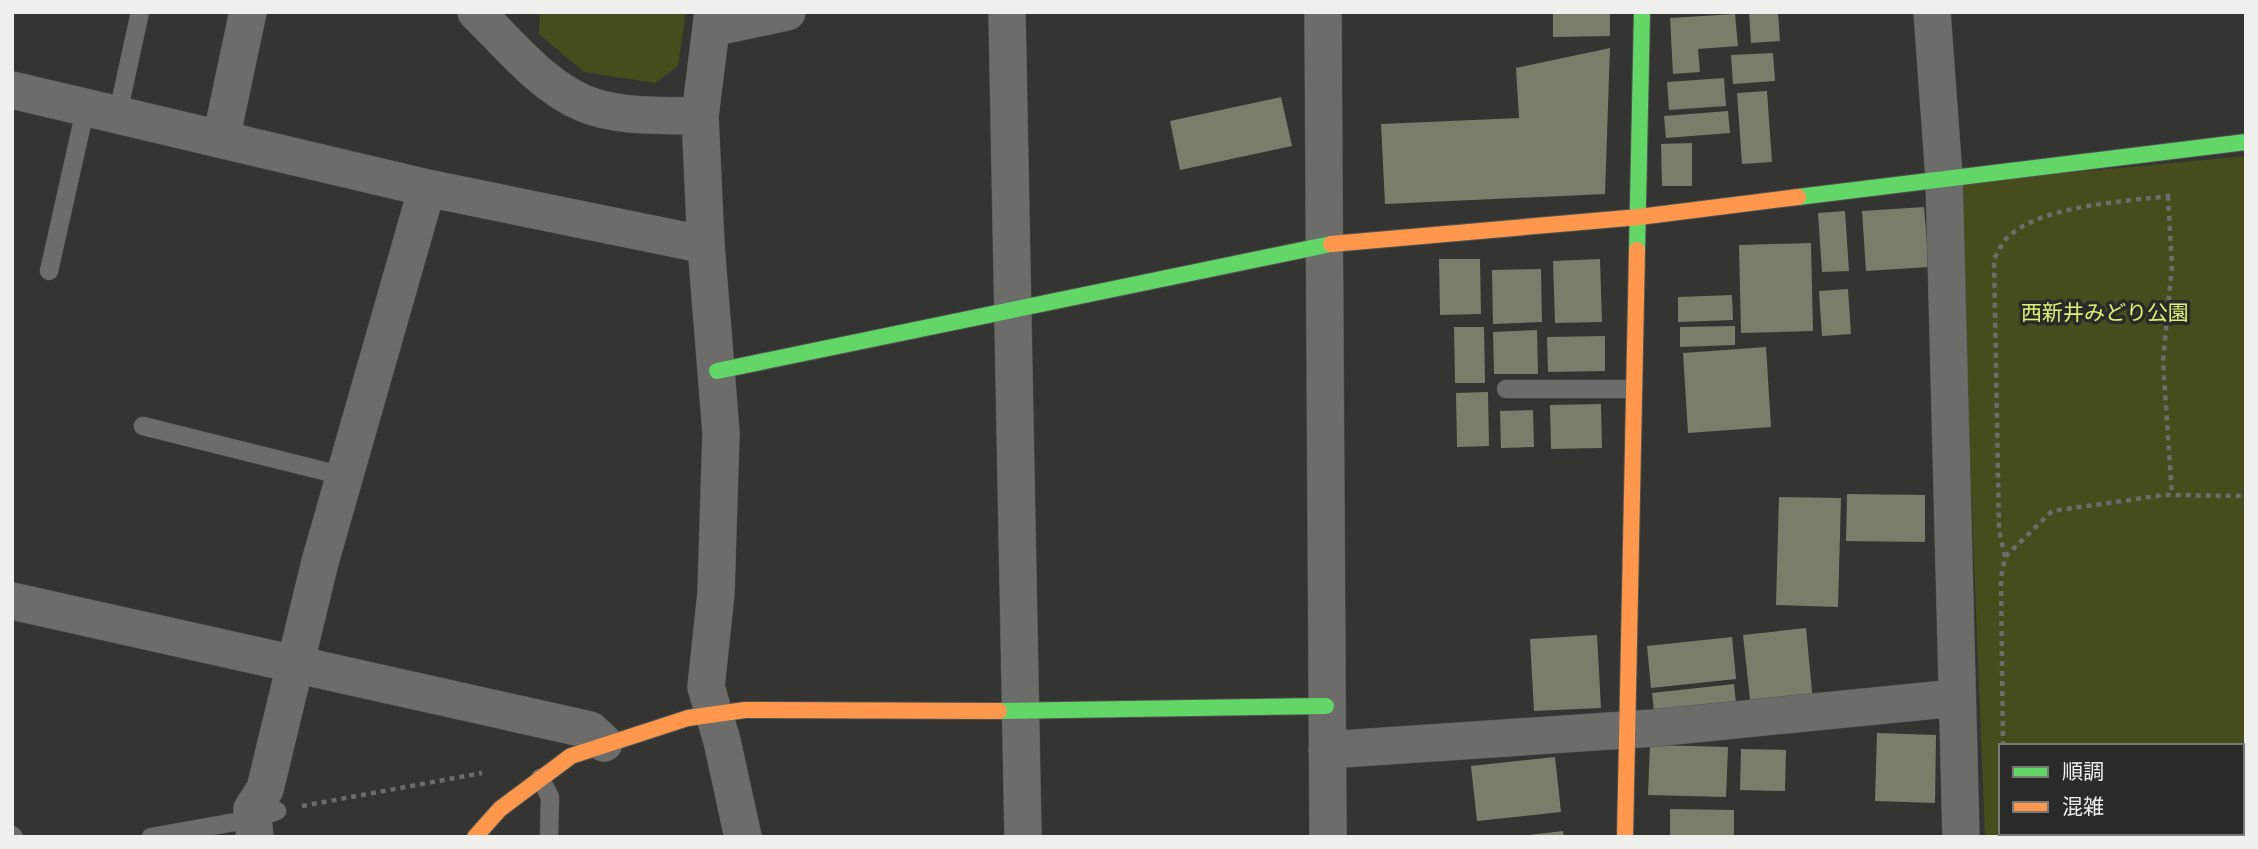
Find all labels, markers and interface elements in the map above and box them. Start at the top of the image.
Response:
park label: 西新井みどり公園 [2021,299,2189,324]
legend [1999,744,2244,835]
text: 順調 [2062,758,2104,783]
text: 混雑 [2062,793,2104,818]

